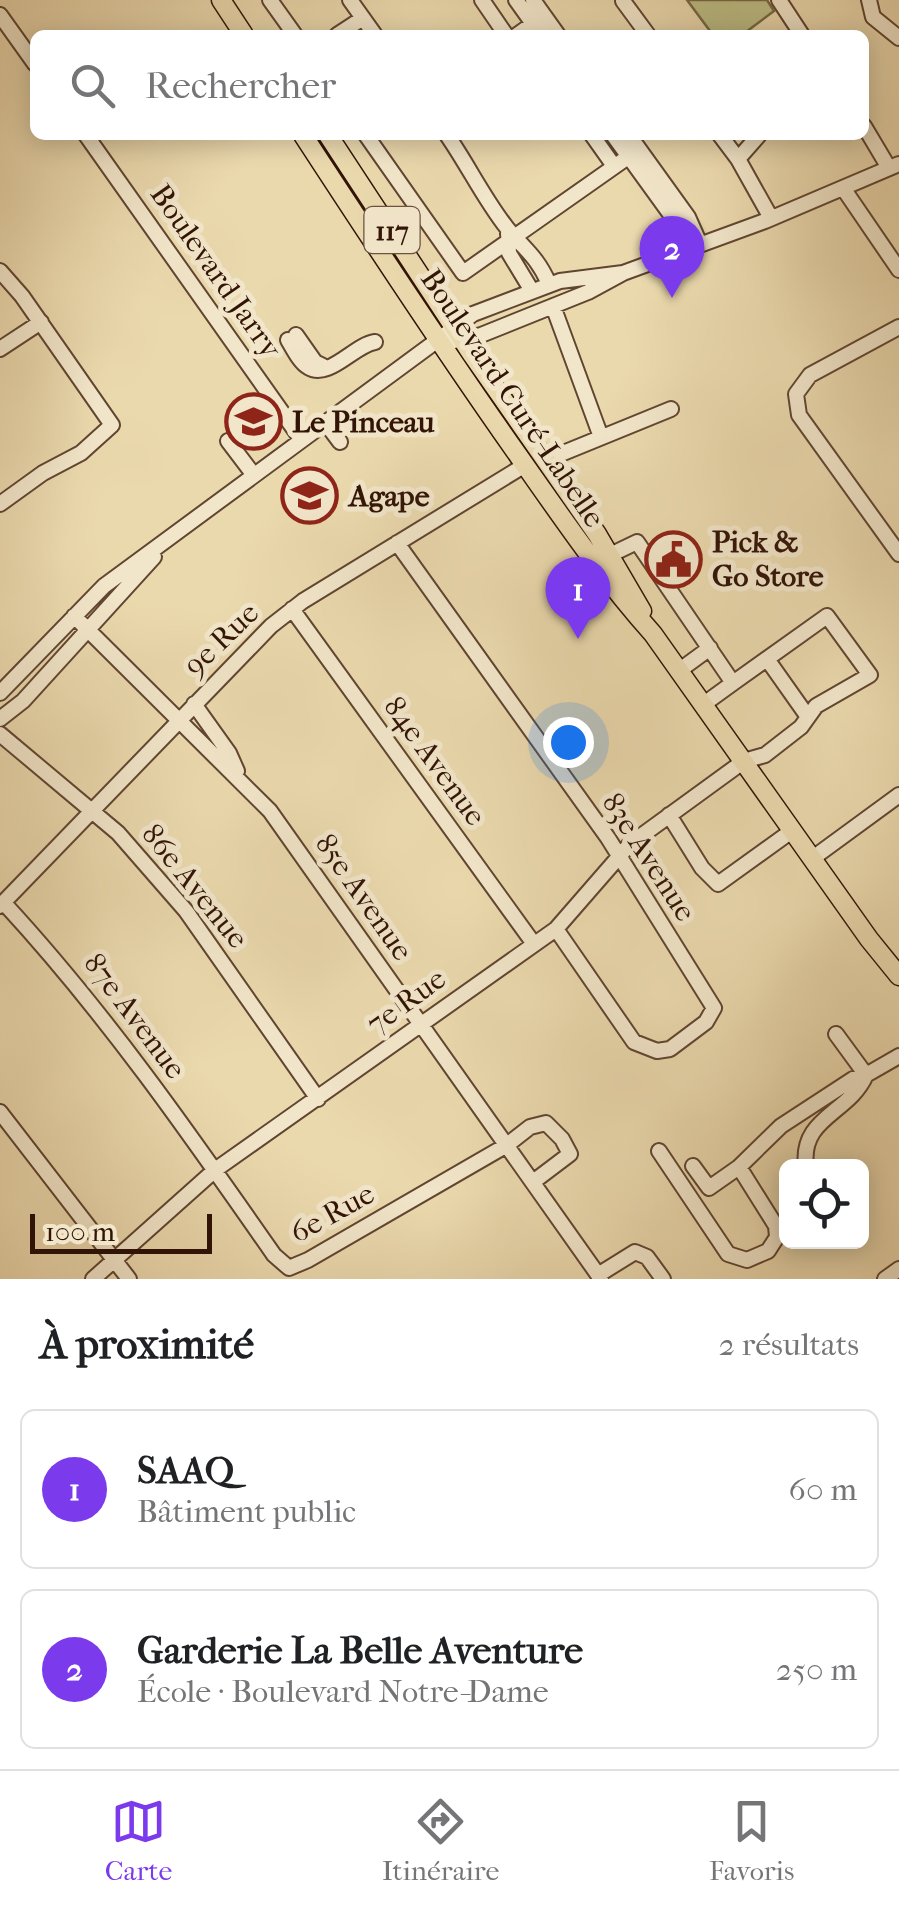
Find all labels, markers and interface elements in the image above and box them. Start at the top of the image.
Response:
search box [30,30,869,140]
icon: search [65,58,120,113]
text: Rechercher [145,63,336,108]
street label: Boulevard Jarry [143,178,289,366]
road number: 117 [364,207,420,253]
pin: 2 [640,216,704,298]
street label: Boulevard Curé-Labelle [413,263,612,534]
school or university icon: Le Pinceau [223,392,283,452]
place label: Le Pinceau [292,405,436,440]
school or university icon: Agape [280,466,340,526]
place label: Agape [347,479,430,514]
place label: Pick & Go Store [712,525,824,594]
public building icon: Pick & Go Store [643,529,703,589]
pin: 1 [546,556,610,639]
street label: 9e Rue [177,595,266,683]
street label: 84e Avenue [376,690,493,833]
your location [543,717,594,768]
street label: 83e Avenue [594,787,703,928]
street label: 86e Avenue [134,817,255,956]
street label: 85e Avenue [307,827,420,967]
street label: 87e Avenue [76,947,193,1086]
street label: 7e Rue [360,961,453,1042]
map controls [779,1159,869,1249]
button: locate [779,1159,869,1249]
street label: 6e Rue [284,1176,380,1251]
scale bar [30,1209,212,1254]
text: 100 m [45,1215,115,1248]
text: À proximité [40,1320,254,1369]
text: 2 résultats [718,1326,859,1363]
text: SAAQ [137,1448,234,1493]
text: 1 [69,1471,80,1508]
text: 60 m [789,1471,857,1508]
text: Bâtiment public [137,1493,356,1530]
text: Garderie La Belle Aventure [137,1628,583,1673]
text: 2 [66,1651,83,1688]
text: 250 m [776,1651,857,1688]
text: École · Boulevard Notre-Dame [137,1673,548,1710]
tab: Carte [105,1794,172,1887]
tab: Itinéraire [382,1794,499,1887]
tab: Favoris [709,1794,794,1887]

